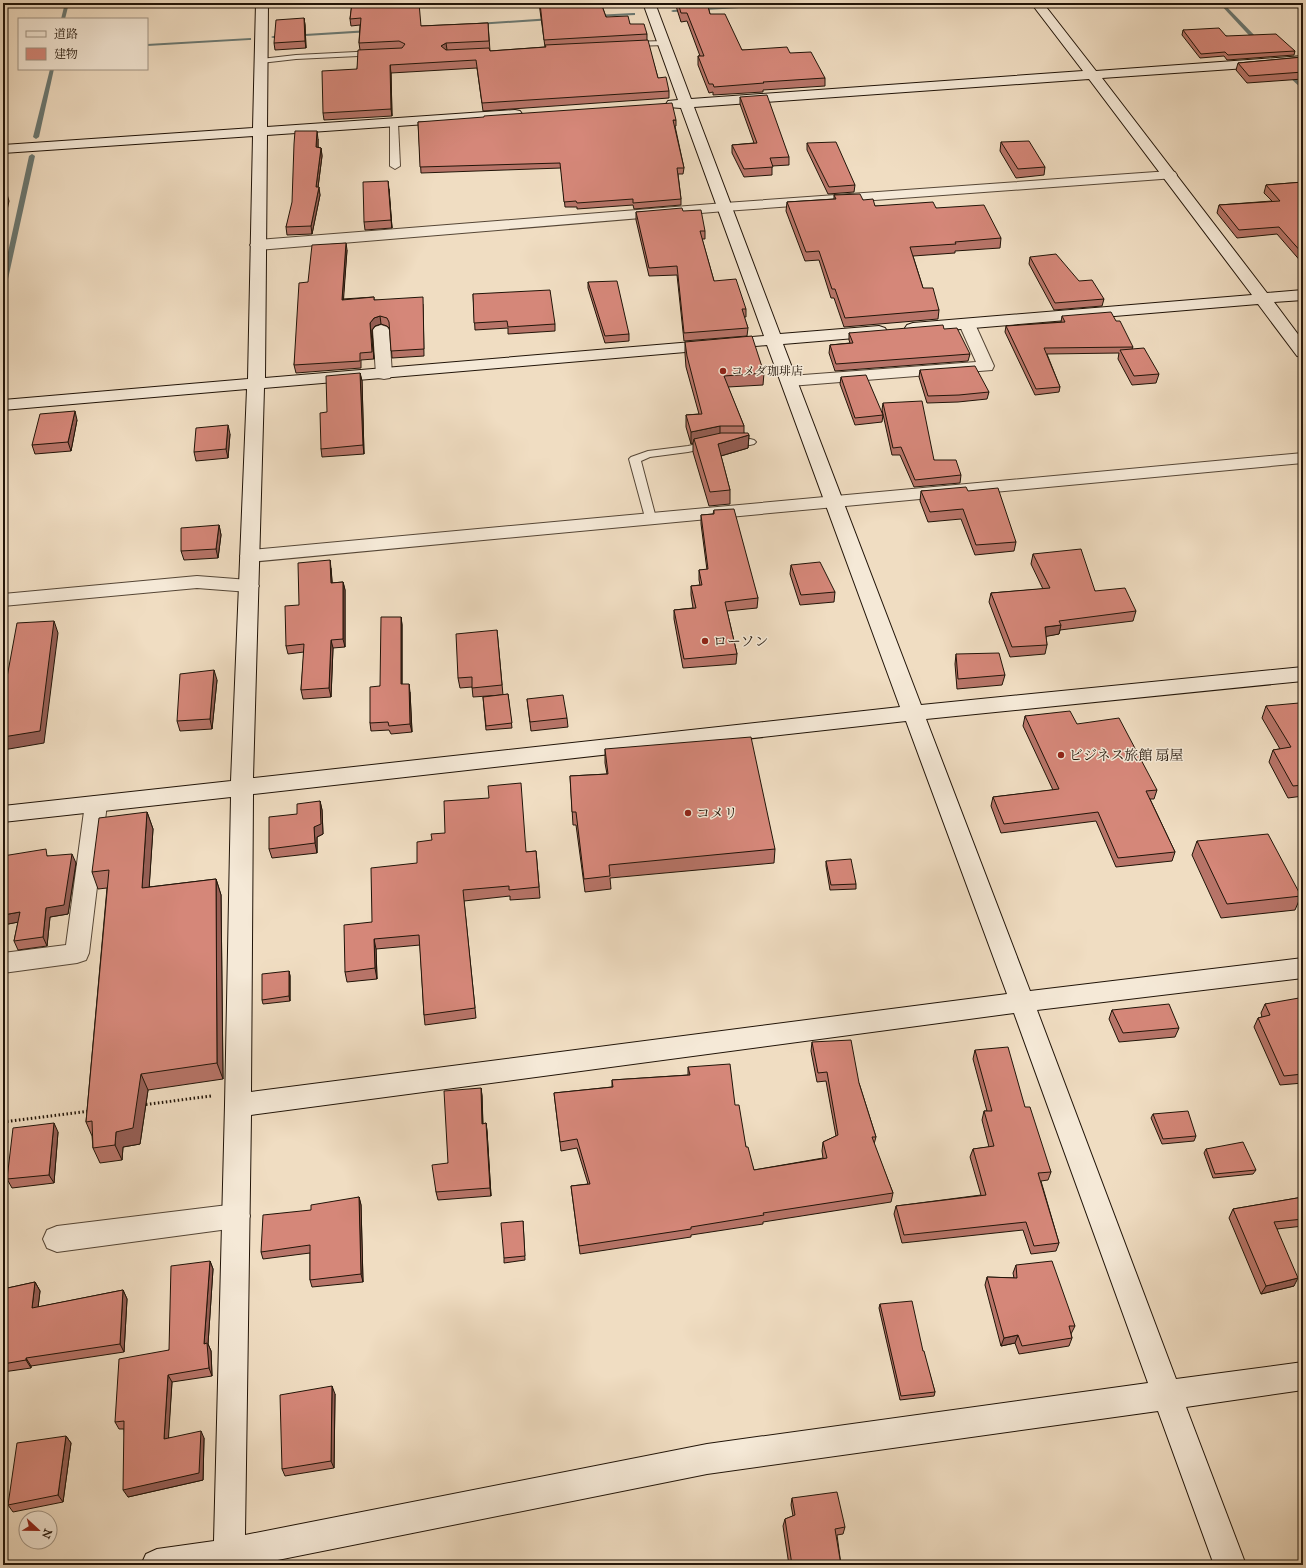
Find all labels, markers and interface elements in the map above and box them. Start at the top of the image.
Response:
legend [18,18,148,70]
text: 道路 [54,27,78,41]
text: 建物 [54,47,78,61]
place label: コメダ珈琲店 [731,364,803,378]
marker: コメダ珈琲店 [718,366,728,376]
place label: ローソン [713,633,768,650]
marker: ローソン [700,636,710,646]
place label: ビジネス旅館 扇屋 [1069,747,1184,764]
marker: ビジネス旅館 扇屋 [1056,750,1066,760]
place label: コメリ [696,805,738,822]
marker: コメリ [683,808,693,818]
north arrow [18,1510,58,1550]
text: N [39,1527,55,1541]

